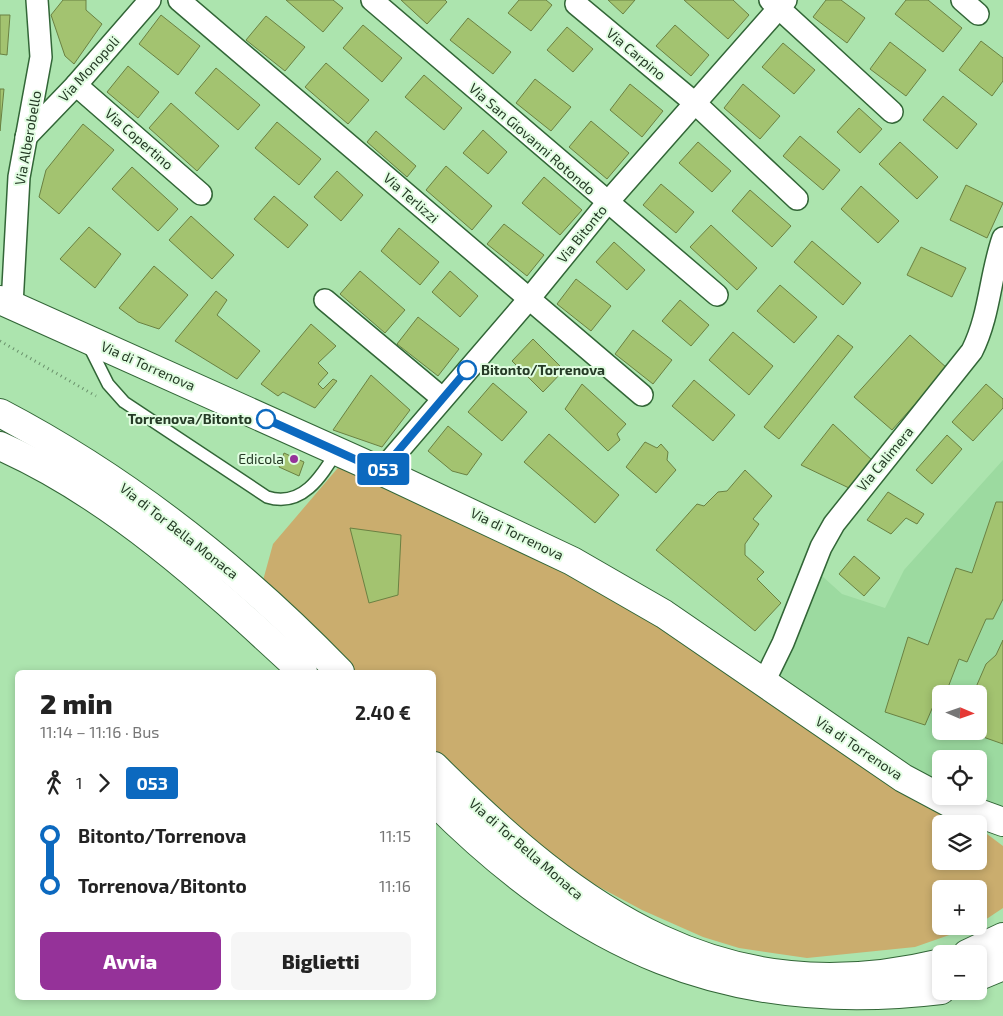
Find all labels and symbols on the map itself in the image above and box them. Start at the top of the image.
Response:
street label: Via Carpino [603,24,669,83]
street label: Via Monopoli [55,32,123,105]
street label: Via San Giovanni Rotondo [466,79,599,198]
street label: Via Alberobello [11,89,44,187]
street label: Via Copertino [102,104,177,173]
street label: Via Terlizzi [380,169,442,226]
street label: Via Bitonto [553,201,610,266]
street label: Via di Torrenova [99,337,198,394]
marker: Bitonto/Torrenova [457,360,477,380]
place label: Bitonto/Torrenova [481,361,605,378]
marker: Torrenova/Bitonto [256,409,276,429]
place label: Torrenova/Bitonto [128,410,252,427]
street label: Via Calimera [853,423,917,494]
place label: Edicola [238,450,284,467]
marker: Edicola [288,453,300,465]
line badge: 053 [354,453,412,485]
street label: Via di Tor Bella Monaca [117,479,242,582]
street label: Via di Torrenova [468,504,566,563]
north arrow [932,685,988,740]
street label: Via di Torrenova [813,712,906,783]
street label: Via di Tor Bella Monaca [466,794,587,903]

